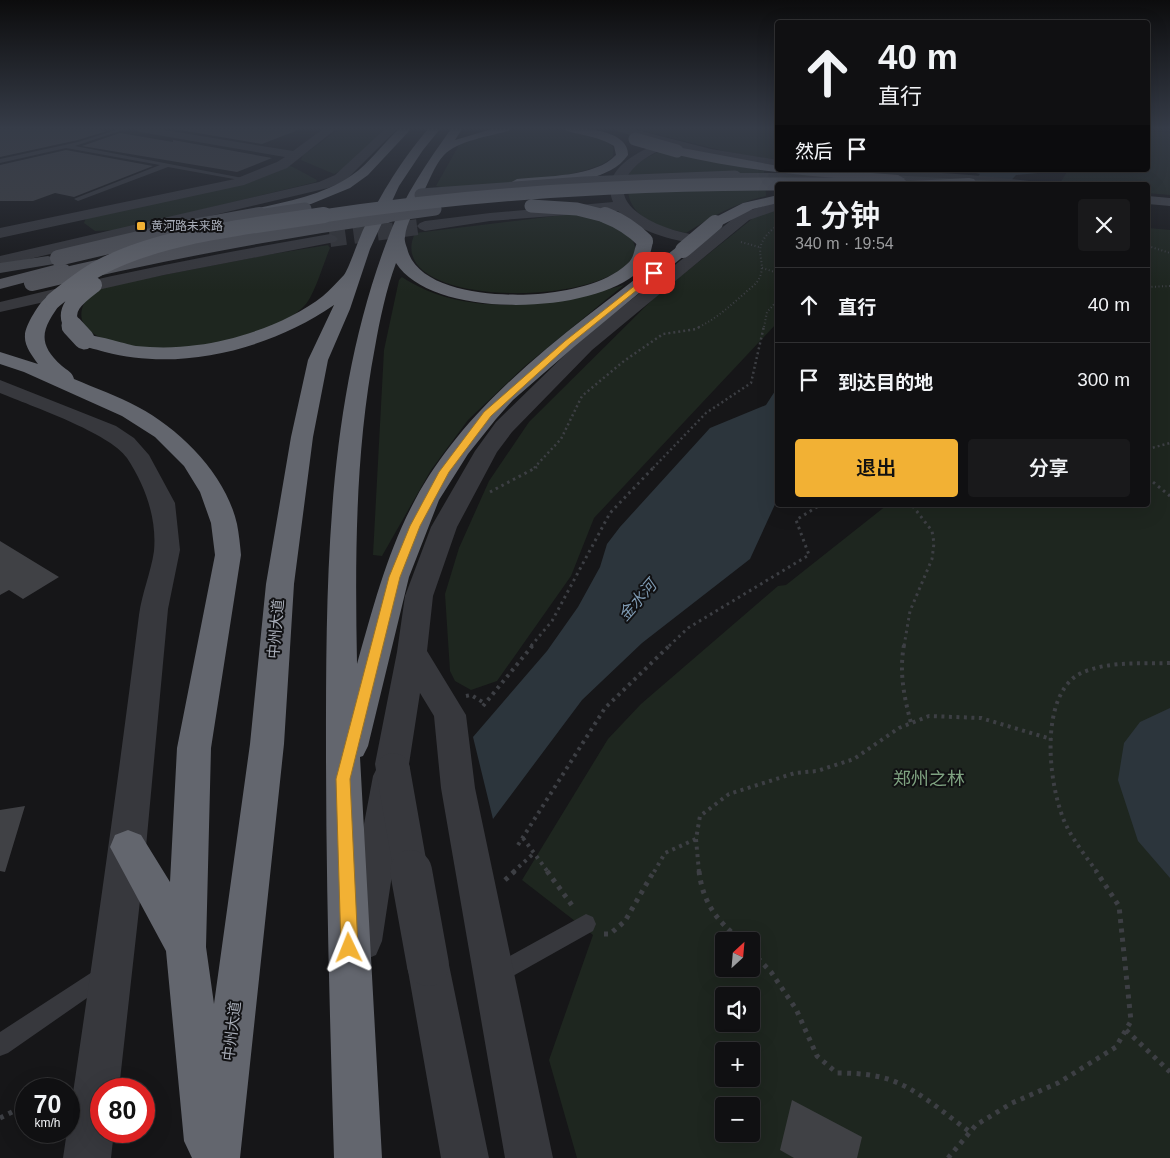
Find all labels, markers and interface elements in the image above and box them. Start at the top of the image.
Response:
text: 40 m [878,37,958,76]
icon: ahead [795,40,860,105]
text: 直行 [878,84,922,109]
icon: arrive [843,135,871,163]
text: 然后 [795,141,833,162]
text: 1 分钟 [795,199,880,232]
button: close [1078,199,1130,251]
place label: 黄河路未来路 [151,219,223,233]
marker: 黄河路未来路 [135,220,147,232]
text: 340 m · 19:54 [795,235,894,252]
pin [633,252,675,294]
icon: arrive [640,259,668,287]
icon: ahead [795,291,823,319]
text: 40 m [1088,294,1130,315]
text: 直行 [838,297,876,318]
icon: arrive [795,366,823,394]
text: 300 m [1077,369,1130,390]
text: 到达目的地 [838,372,933,393]
button: 退出 [795,439,958,497]
button: 分享 [968,439,1130,497]
water label: 金水河 [615,574,662,624]
street label: 中州大道 [264,598,287,660]
park label: 郑州之林 [893,769,965,789]
position arrow [322,921,374,973]
north arrow [715,932,760,978]
map controls [715,932,760,1142]
button: sound [715,987,760,1032]
street label: 中州大道 [219,1000,244,1062]
button: + [715,1042,760,1087]
speed limit sign: 80 [90,1078,155,1143]
text: 70 [34,1090,61,1118]
button: − [715,1097,760,1142]
text: km/h [34,1116,61,1130]

